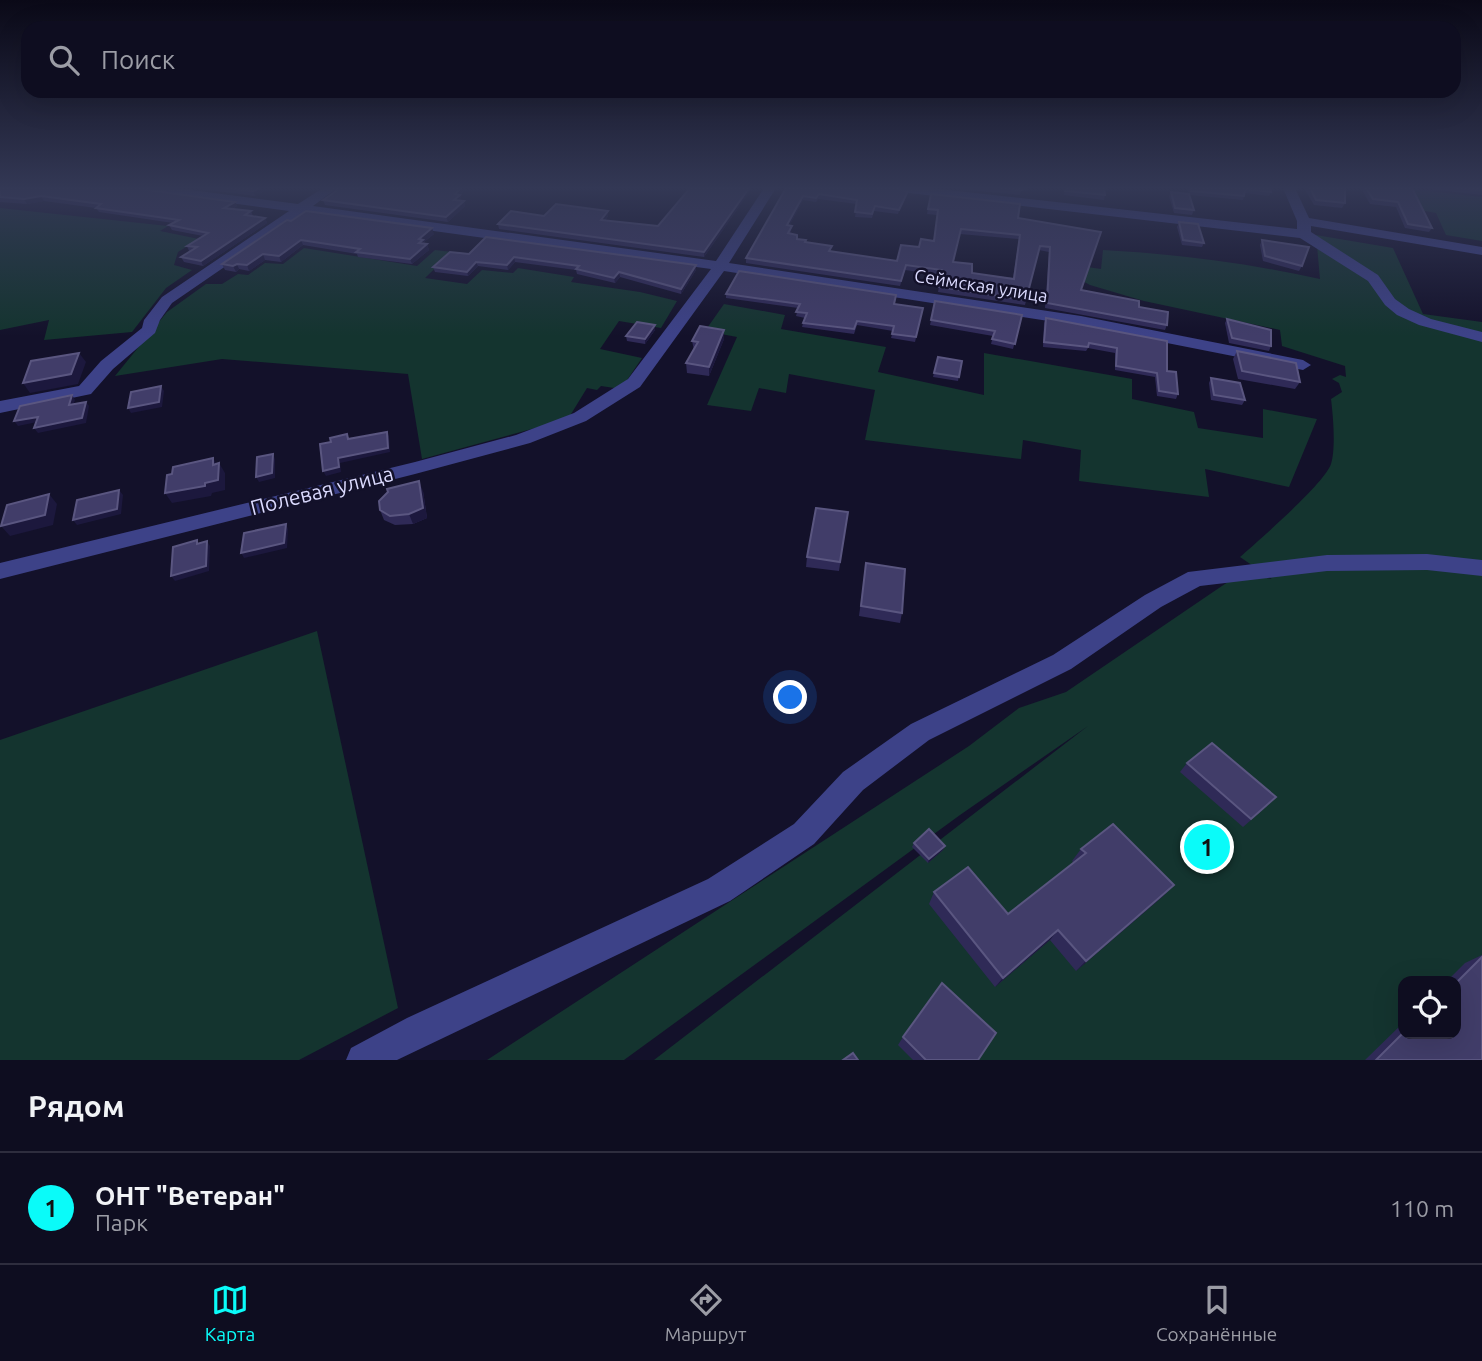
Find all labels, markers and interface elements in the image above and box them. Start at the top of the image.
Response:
search box [21,21,1461,98]
icon: search [45,41,83,79]
text: Поиск [101,45,175,74]
street label: Сеймская улица [913,265,1049,305]
street label: Полевая улица [248,461,396,519]
your location [773,680,807,714]
pin: 1 [1184,821,1230,873]
map controls [1398,976,1461,1039]
button: locate [1398,976,1461,1039]
text: Рядом [28,1089,124,1123]
text: ОНТ "Ветеран" [95,1181,285,1210]
text: 1 [45,1196,57,1221]
text: 110 m [1390,1196,1454,1221]
text: Парк [95,1210,148,1235]
tab: Карта [205,1281,255,1345]
tab: Маршрут [665,1281,747,1345]
tab: Сохранённые [1156,1281,1277,1345]

